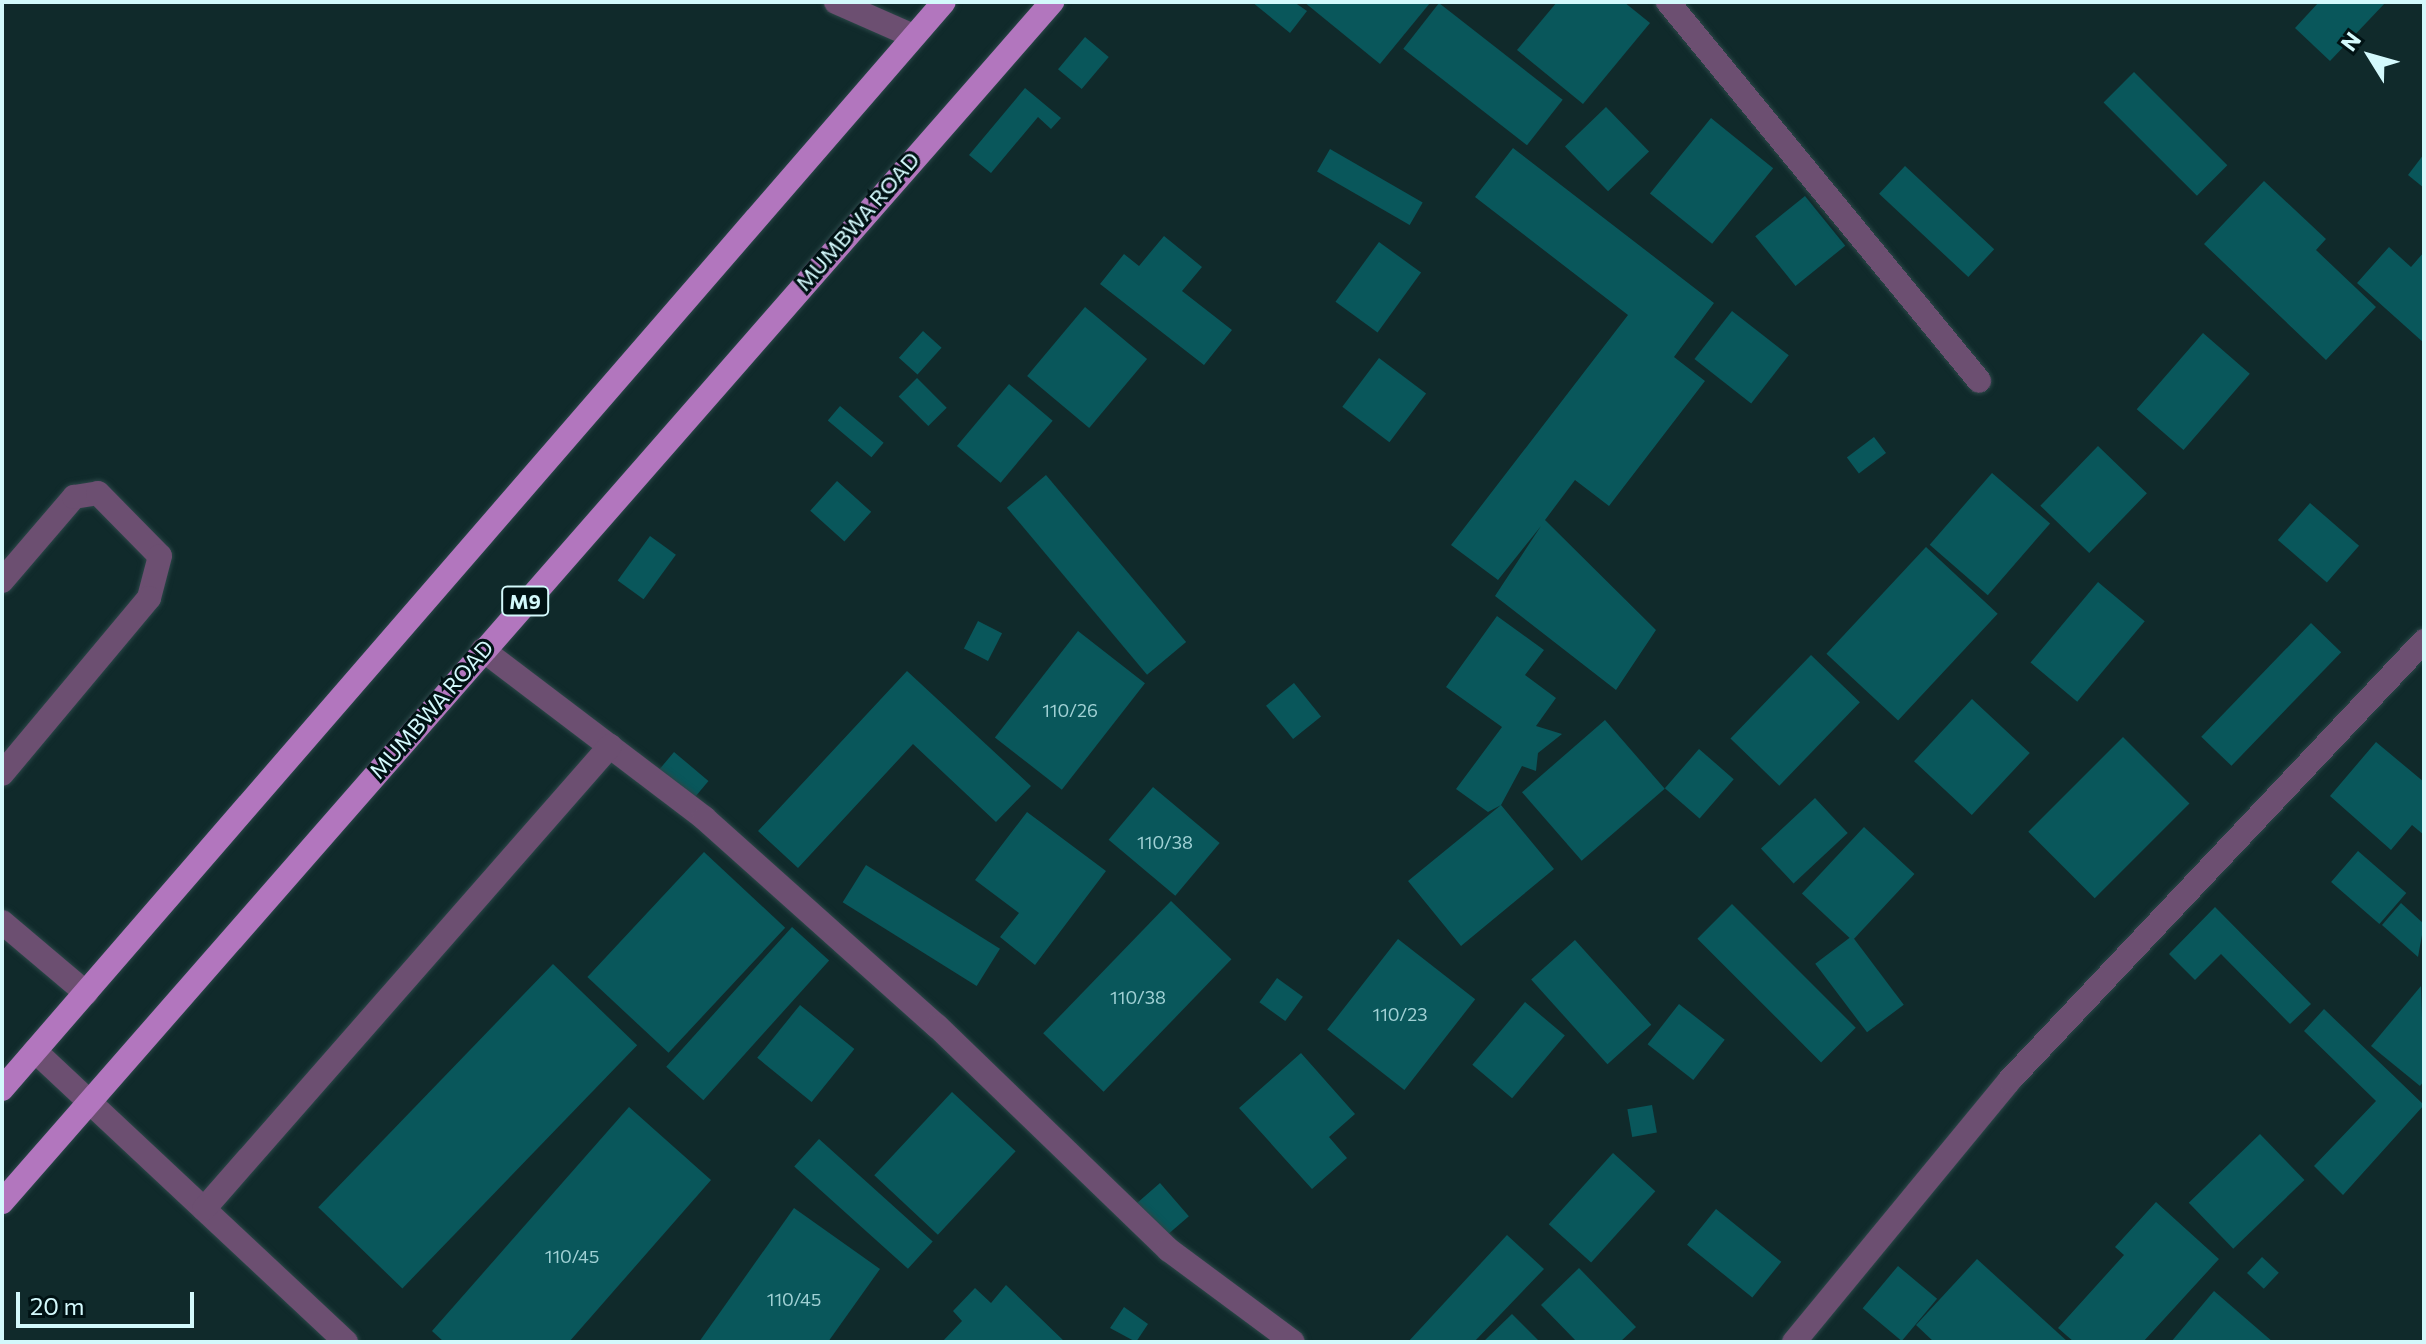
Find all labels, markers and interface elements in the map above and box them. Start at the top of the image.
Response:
north arrow [2330,16,2410,96]
text: N [2335,27,2366,56]
street label: MUMBWA ROAD [790,146,924,296]
road number: M9 [501,585,549,617]
street label: MUMBWA ROAD [364,634,498,784]
house number: 110/26 [1042,699,1098,721]
house number: 110/38 [1137,831,1193,853]
house number: 110/38 [1110,986,1166,1008]
house number: 110/23 [1372,1003,1428,1025]
house number: 110/45 [545,1245,599,1267]
scale bar [20,1276,198,1326]
house number: 110/45 [767,1288,821,1310]
text: 20 m [30,1291,84,1320]

